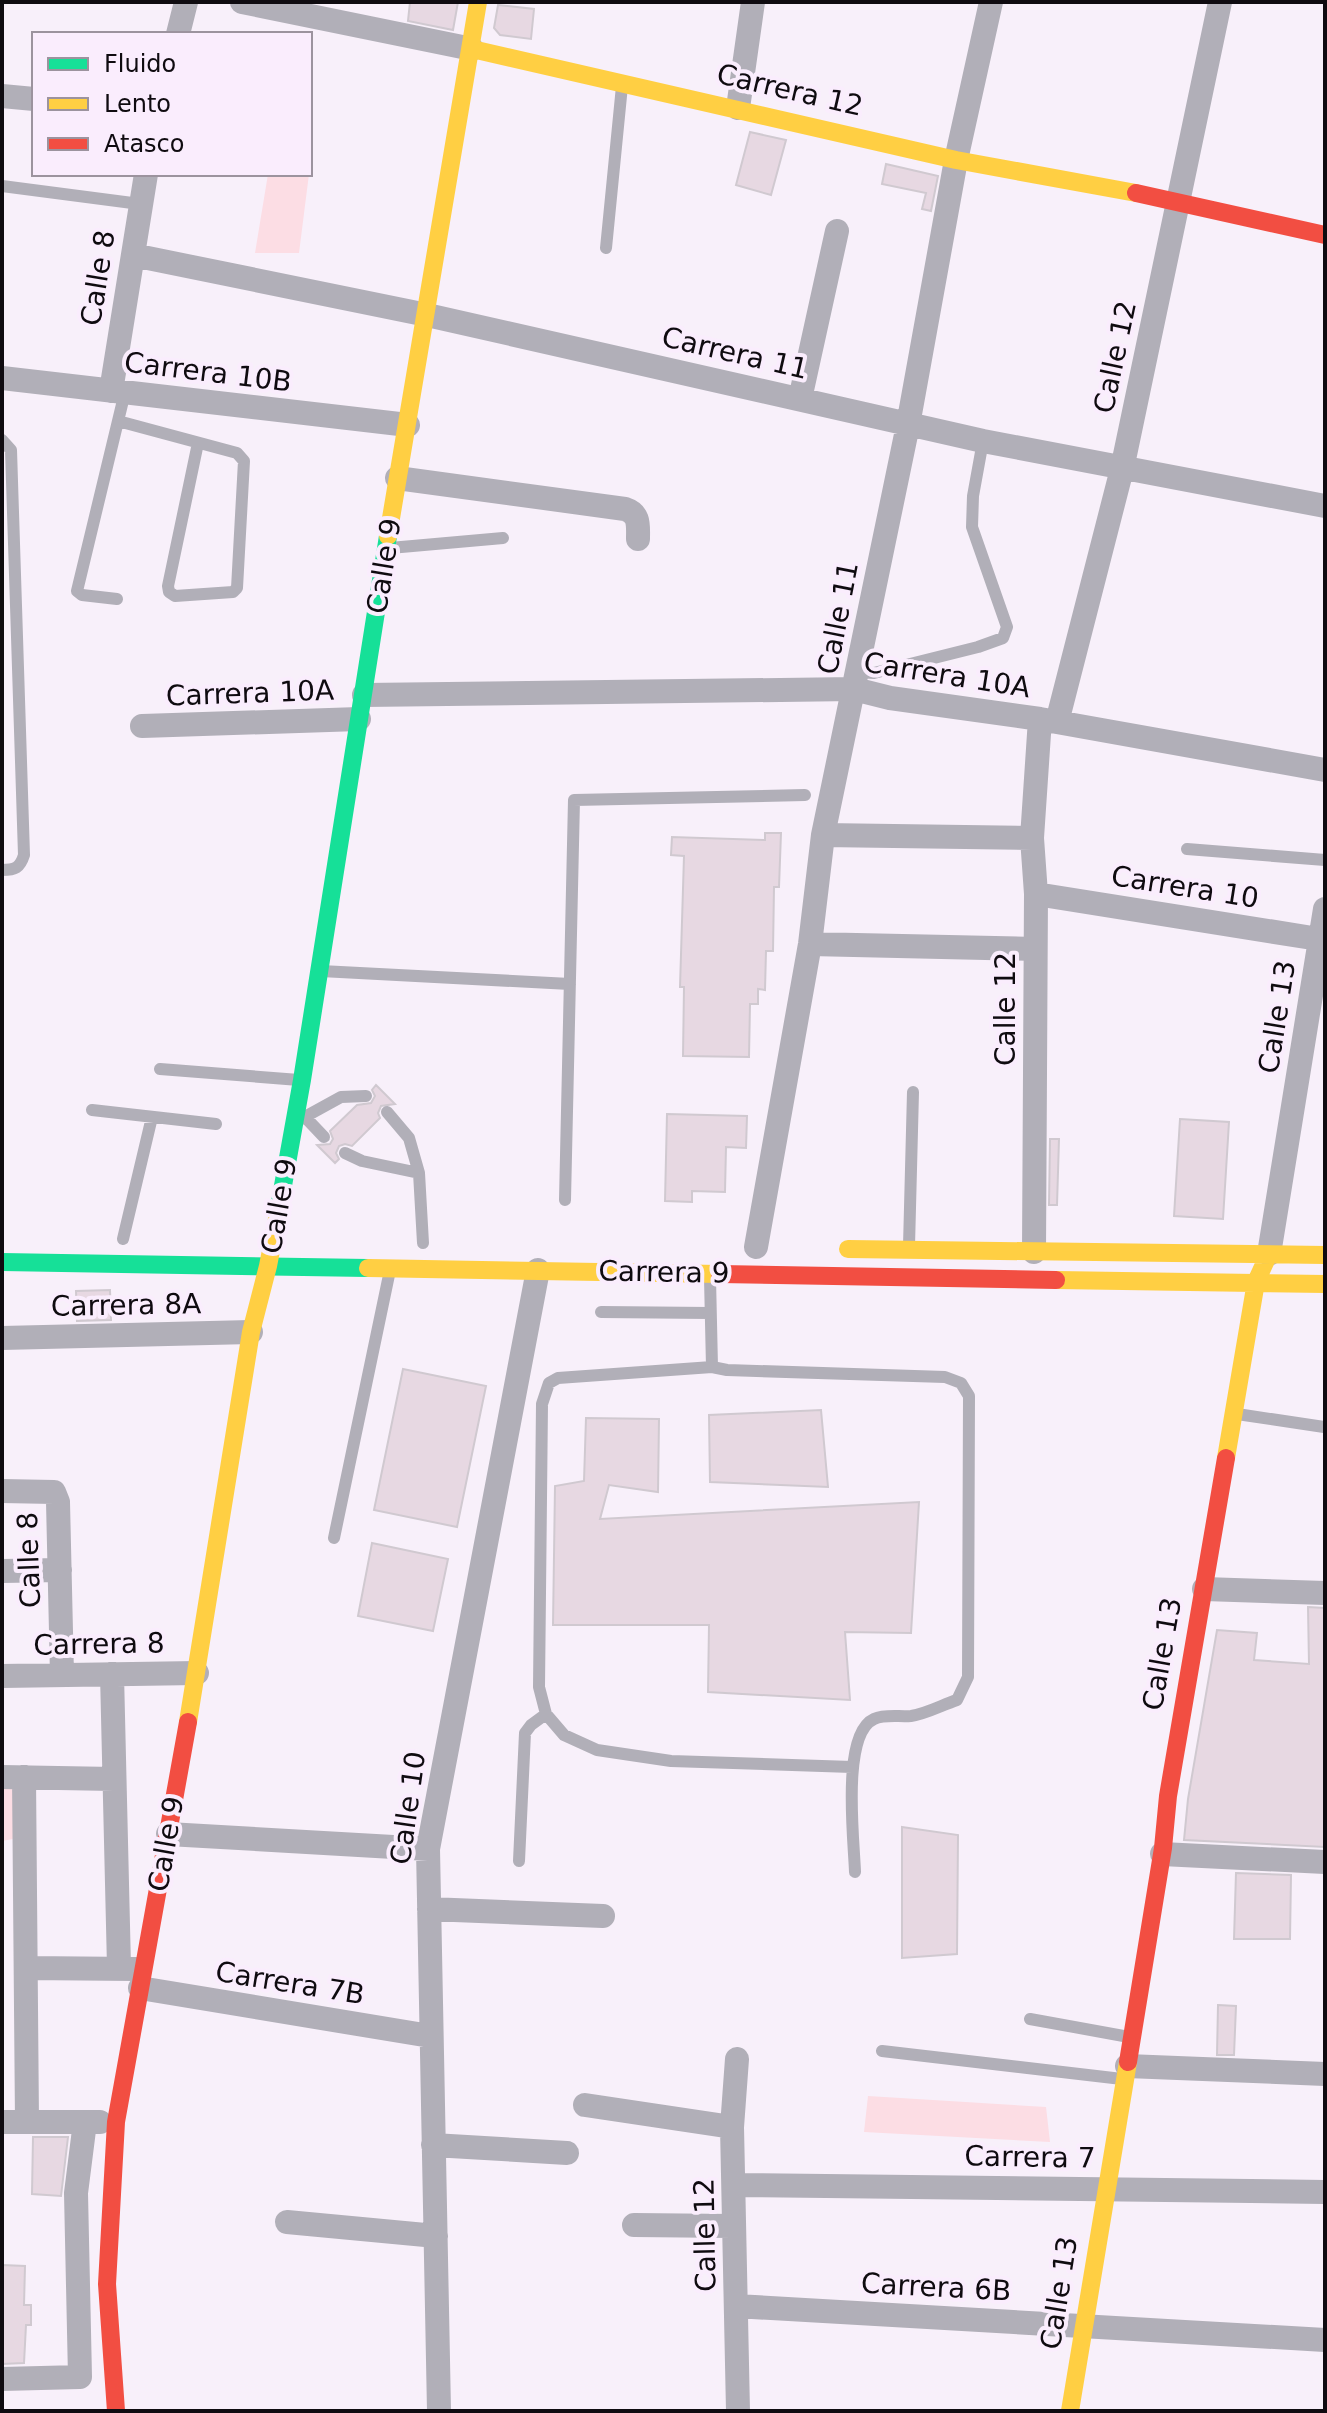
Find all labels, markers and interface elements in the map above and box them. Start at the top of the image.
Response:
legend [32,32,312,176]
text: Fluido [104,50,176,78]
street label: Carrera 12 [714,57,866,123]
text: Lento [104,90,171,118]
text: Atasco [104,130,185,158]
street label: Calle 8 [74,228,122,328]
street label: Calle 12 [1087,298,1143,416]
street label: Carrera 11 [659,320,811,386]
street label: Carrera 10B [122,345,294,399]
street label: Calle 9 [360,516,408,616]
street label: Calle 11 [811,559,865,677]
street label: Carrera 10A [861,646,1033,704]
street label: Carrera 10A [165,674,335,712]
street label: Carrera 10 [1109,859,1261,915]
street label: Calle 12 [989,952,1022,1066]
street label: Calle 13 [1252,958,1302,1076]
street label: Calle 9 [254,1156,304,1256]
street label: Carrera 9 [598,1254,730,1290]
street label: Carrera 8A [51,1287,201,1323]
street label: Calle 8 [11,1511,47,1609]
street label: Calle 13 [1136,1595,1188,1713]
street label: Carrera 8 [33,1626,165,1662]
street label: Calle 10 [384,1749,432,1867]
street label: Calle 9 [141,1794,191,1894]
street label: Carrera 7B [213,1955,367,2011]
street label: Carrera 7 [964,2139,1096,2175]
street label: Calle 12 [688,2178,722,2292]
street label: Calle 13 [1034,2234,1084,2352]
street label: Carrera 6B [860,2267,1012,2307]

